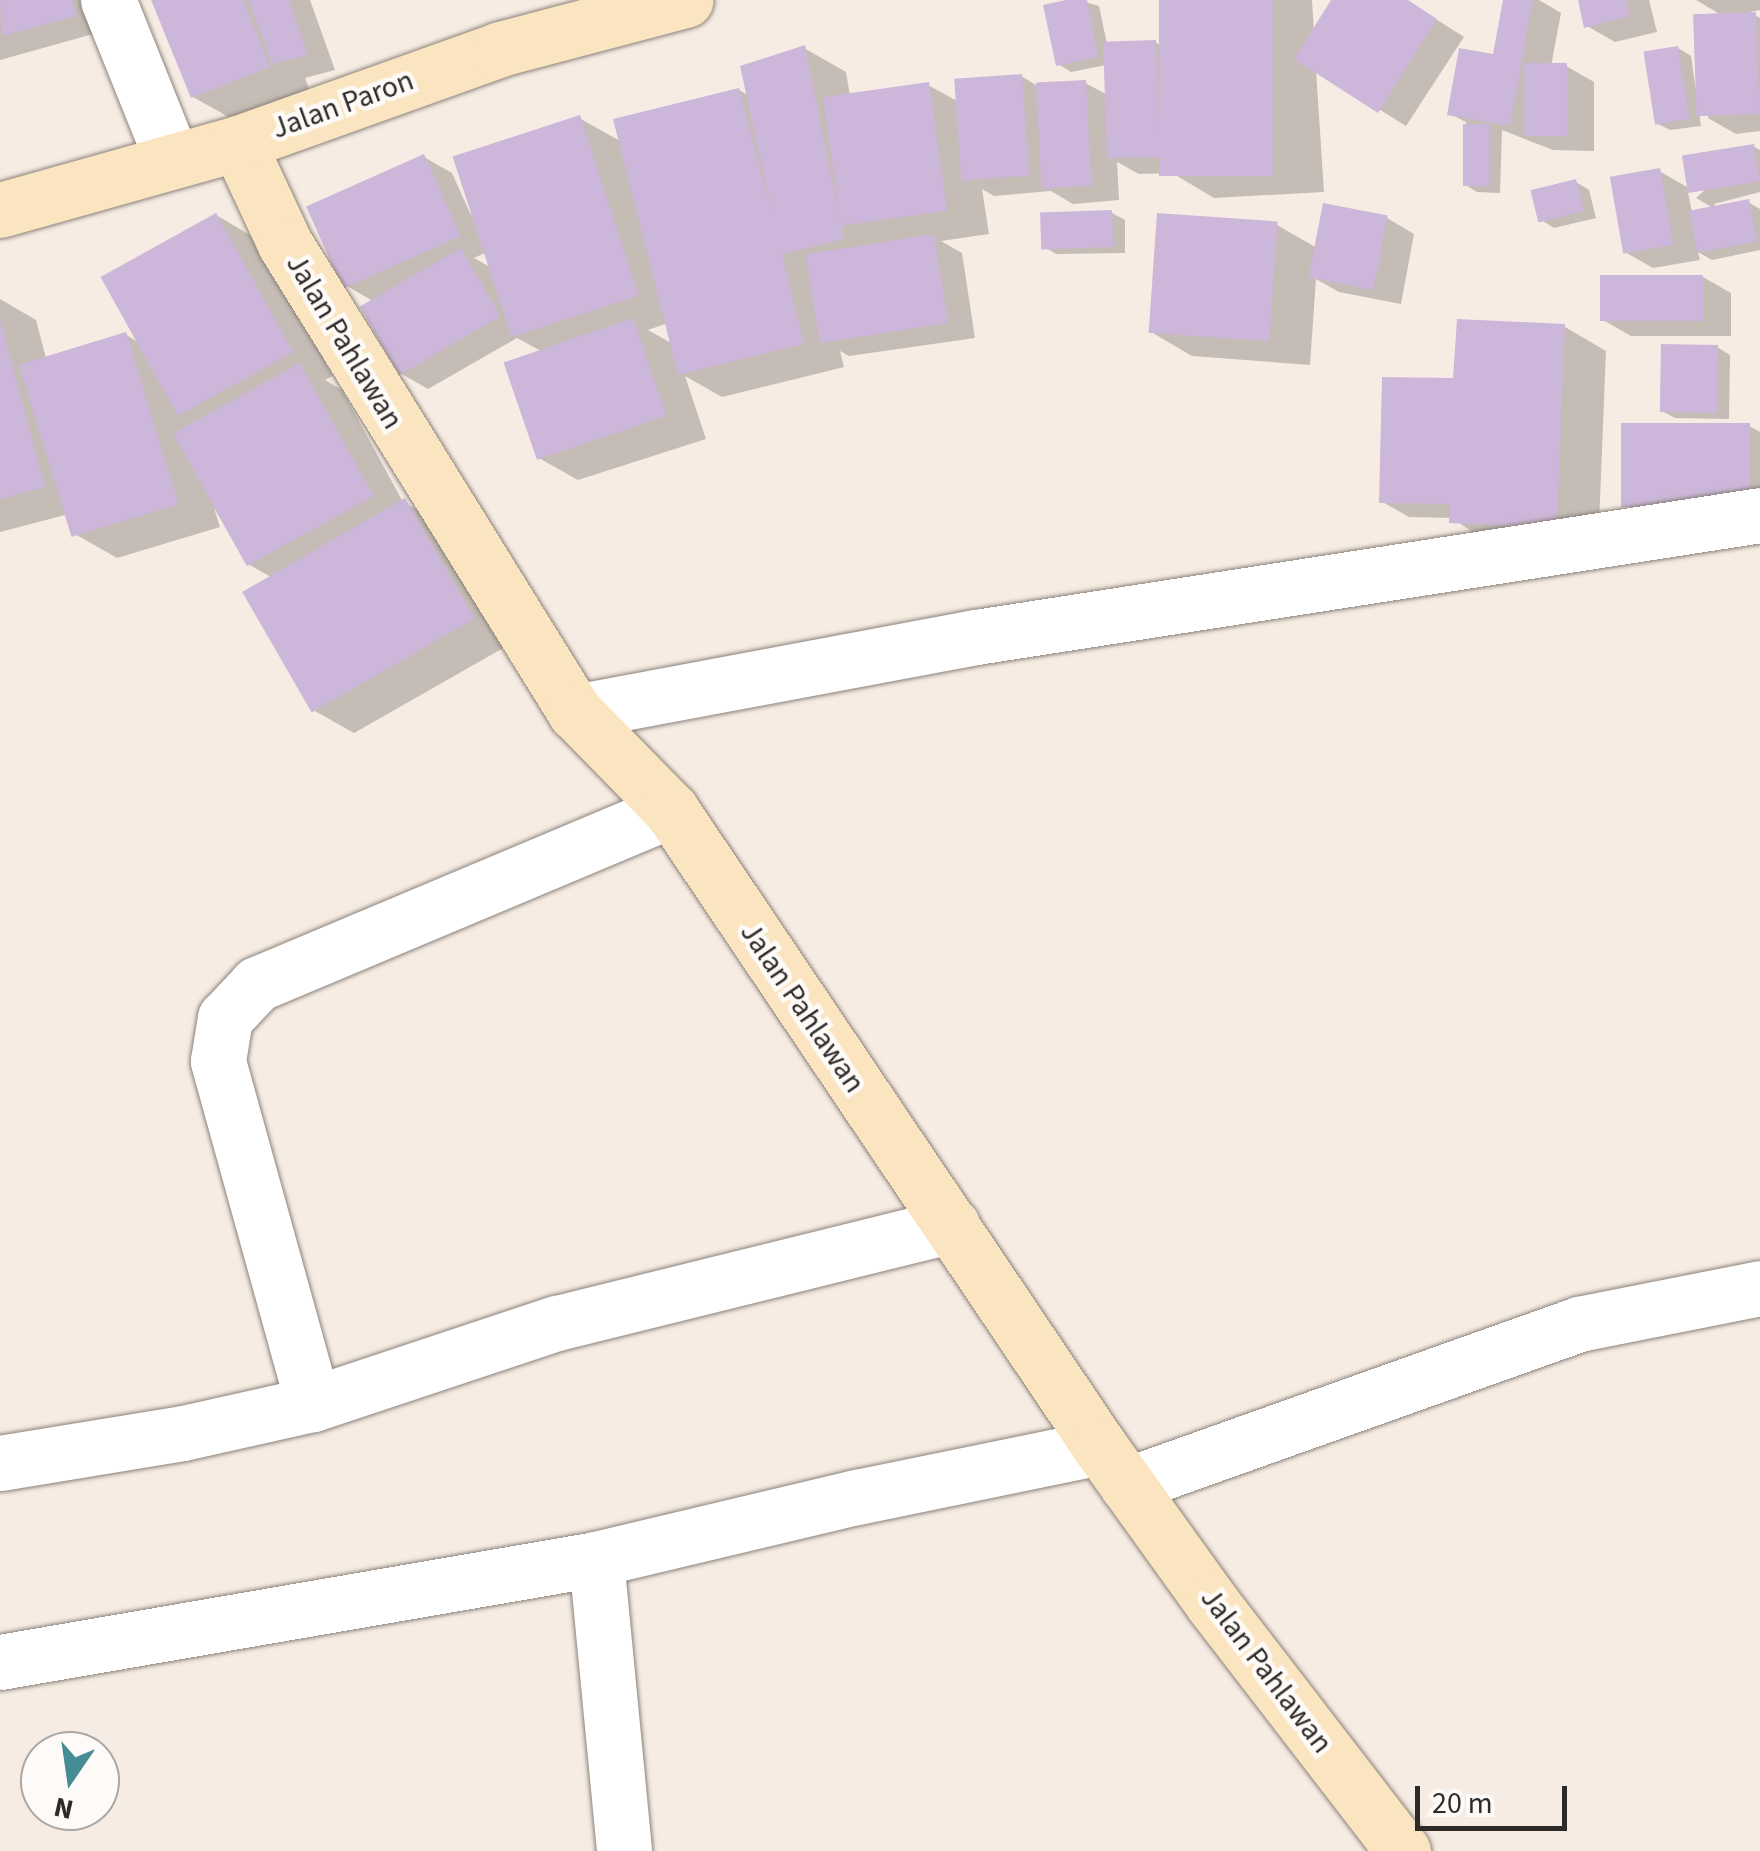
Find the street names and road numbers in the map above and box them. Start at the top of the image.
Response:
street label: Jalan Paron [267,63,419,147]
street label: Jalan Pahlawan [278,248,410,436]
street label: Jalan Pahlawan [732,916,872,1100]
street label: Jalan Pahlawan [1192,1581,1340,1761]

